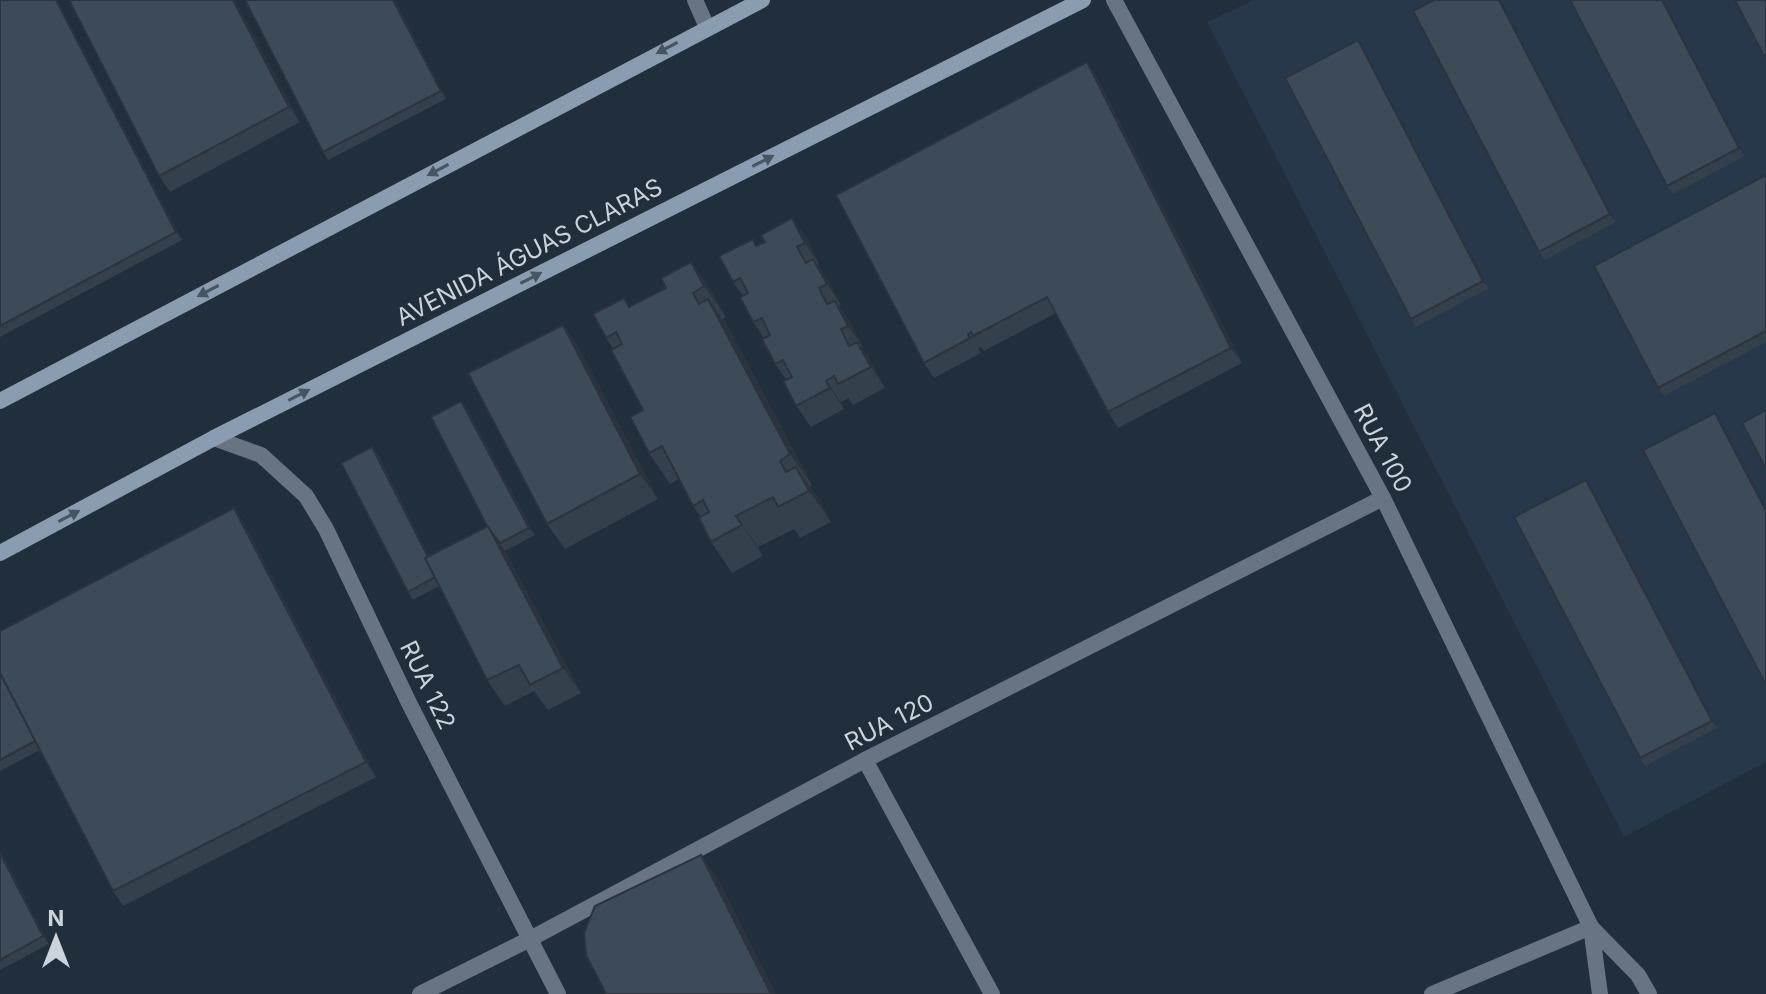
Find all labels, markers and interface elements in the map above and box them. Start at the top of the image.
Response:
one-way arrow [656,41,679,54]
one-way arrow [752,155,775,168]
one-way arrow [426,163,449,176]
street label: AVENIDA ÁGUAS CLARAS [391,171,667,332]
one-way arrow [519,272,542,285]
one-way arrow [196,285,219,298]
one-way arrow [287,389,310,402]
street label: RUA 100 [1348,399,1418,497]
one-way arrow [57,510,80,523]
street label: RUA 122 [394,636,462,734]
street label: RUA 120 [840,687,938,757]
north arrow [16,898,96,978]
text: N [48,905,64,931]

